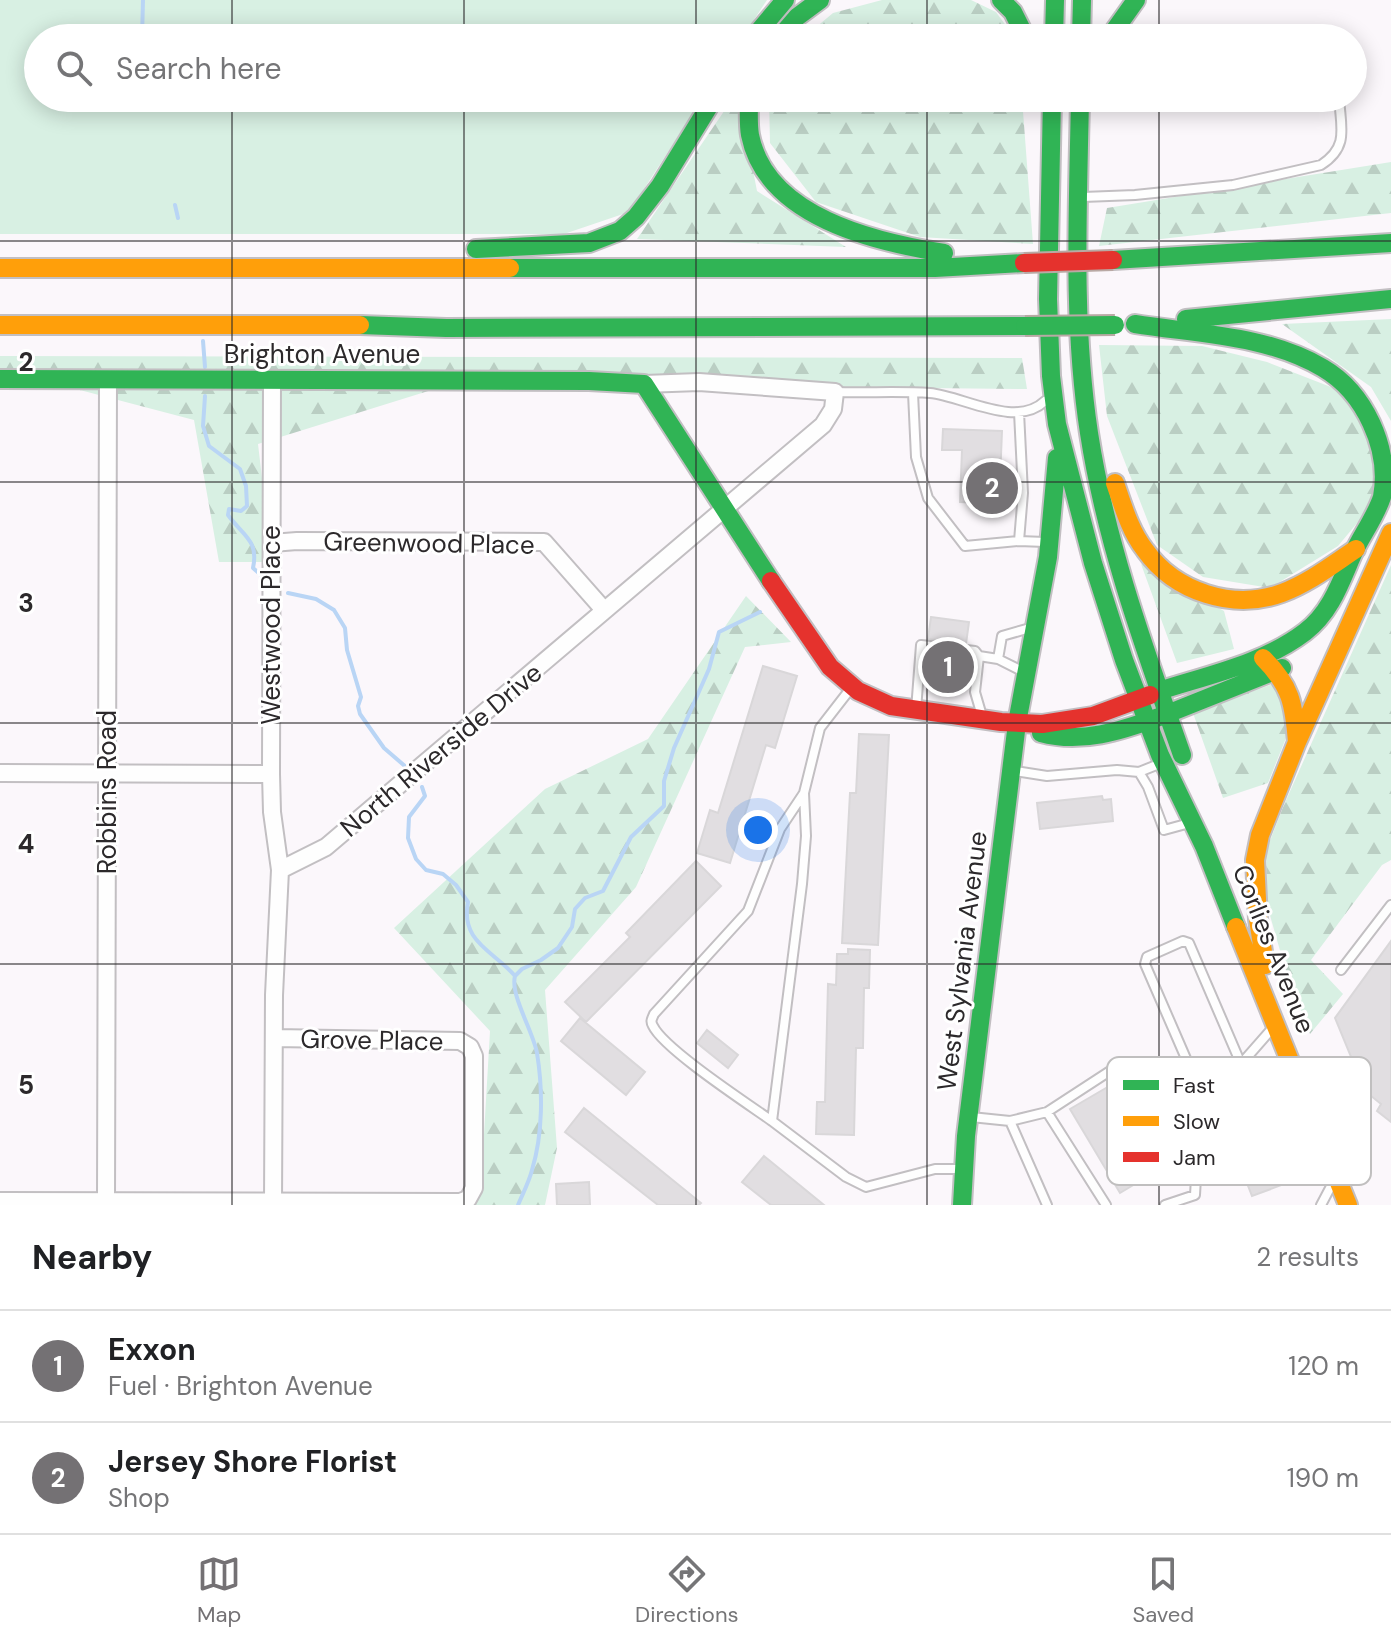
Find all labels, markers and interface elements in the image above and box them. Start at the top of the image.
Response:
search box [24,24,1367,112]
icon: search [52,46,96,90]
text: Search here [116,49,282,88]
street label: Brighton Avenue [224,337,420,371]
text: 2 [18,345,34,379]
pin: 2 [966,458,1018,518]
street label: Greenwood Place [323,524,535,562]
street label: Westwood Place [254,525,288,725]
text: 3 [18,586,34,620]
pin: 1 [922,637,974,697]
street label: North Riverside Drive [333,656,549,844]
street label: Robbins Road [90,710,124,874]
your location [738,810,778,850]
text: 4 [18,827,34,861]
street label: West Sylvania Avenue [929,829,995,1093]
street label: Corlies Avenue [1225,860,1323,1038]
street label: Grove Place [300,1022,444,1058]
legend [1107,1057,1371,1185]
text: 5 [18,1068,34,1102]
text: Fast [1173,1071,1215,1100]
text: Slow [1173,1107,1220,1136]
text: Jam [1173,1143,1216,1172]
text: Nearby [32,1235,152,1280]
text: 2 results [1256,1240,1359,1274]
text: Exxon [108,1330,196,1369]
text: 1 [53,1349,63,1383]
text: 120 m [1288,1349,1359,1383]
text: Fuel · Brighton Avenue [108,1369,373,1403]
text: Jersey Shore Florist [108,1442,397,1481]
text: 2 [50,1461,66,1495]
text: 190 m [1287,1461,1359,1495]
text: Shop [108,1481,170,1515]
tab: Map [197,1552,241,1629]
tab: Directions [635,1552,739,1629]
tab: Saved [1132,1552,1194,1629]

